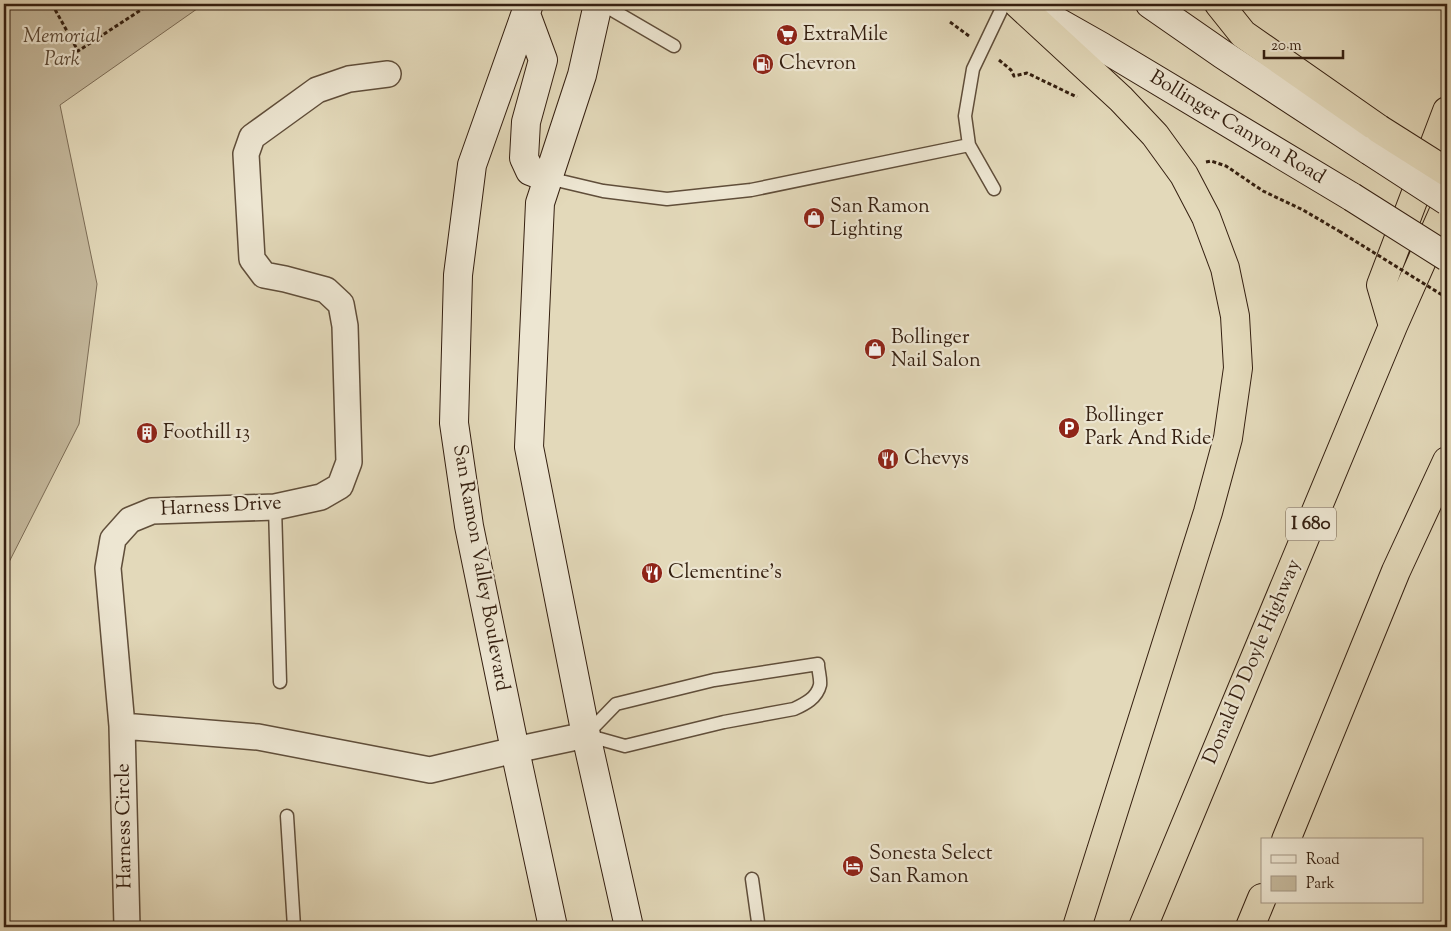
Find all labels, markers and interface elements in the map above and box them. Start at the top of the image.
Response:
place label: ExtraMile [803,21,888,50]
park label: Memorial Park [23,23,101,75]
supermarket icon: ExtraMile [775,23,799,47]
scale bar [1264,28,1342,60]
text: 20 m [1271,36,1302,57]
place label: Chevron [779,50,857,79]
fuel station icon: Chevron [751,52,775,76]
street label: Bollinger Canyon Road [1144,64,1330,192]
place label: San Ramon Lighting [830,193,930,245]
shop icon: San Ramon Lighting [802,206,826,230]
place label: Bollinger Nail Salon [891,324,981,376]
shop icon: Bollinger Nail Salon [863,337,887,361]
place label: Bollinger Park And Ride [1085,402,1211,454]
parking icon: Bollinger Park And Ride [1057,416,1081,440]
place label: Foothill 13 [163,419,250,448]
building icon: Foothill 13 [135,421,159,445]
street label: San Ramon Valley Boulevard [444,442,516,694]
place label: Chevys [904,445,969,474]
restaurant icon: Chevys [876,447,900,471]
street label: Harness Drive [160,489,282,525]
road number: I 680 [1286,508,1336,540]
street label: Donald D Doyle Highway [1197,555,1309,769]
place label: Clementine's [668,559,782,588]
restaurant icon: Clementine's [640,561,664,585]
street label: Harness Circle [109,763,141,889]
legend [1261,838,1424,904]
place label: Sonesta Select San Ramon [869,840,993,892]
text: Road [1306,850,1340,871]
hotel icon: Sonesta Select San Ramon [841,854,865,878]
text: Park [1306,874,1335,895]

